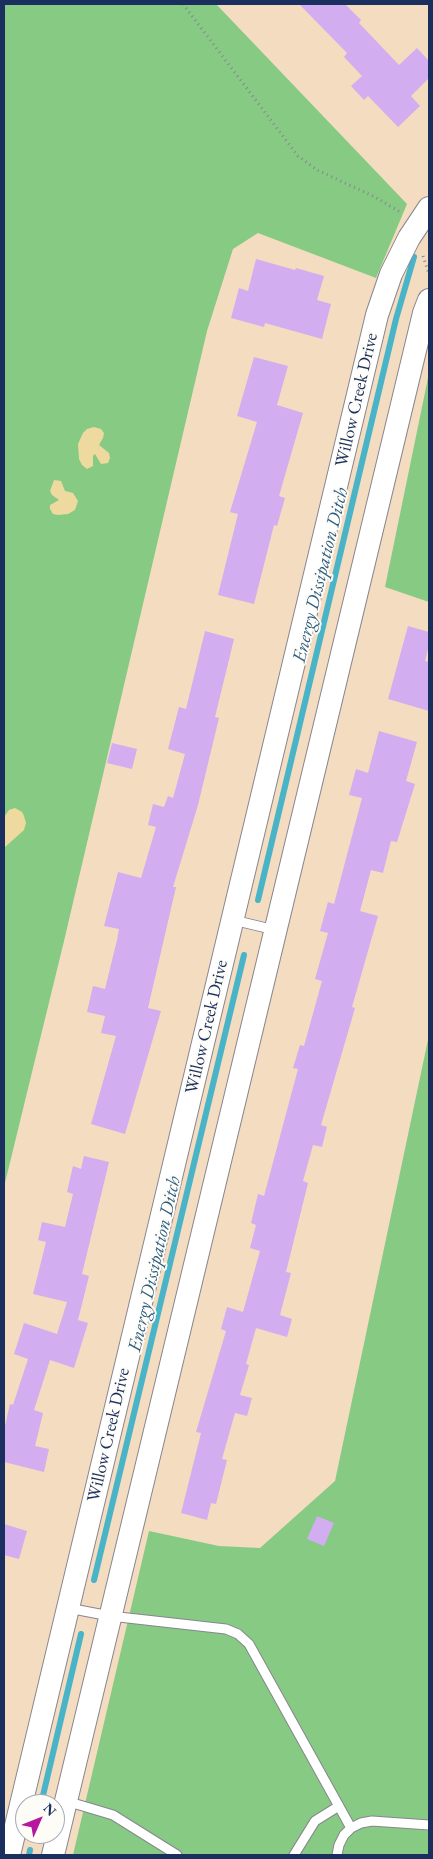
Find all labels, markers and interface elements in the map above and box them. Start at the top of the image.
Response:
street label: Willow Creek Drive [331,331,383,469]
water label: Energy Dissipation Ditch [288,485,354,665]
street label: Willow Creek Drive [181,958,233,1096]
water label: Energy Dissipation Ditch [124,1174,186,1354]
street label: Willow Creek Drive [83,1366,135,1504]
north arrow [15,1794,65,1844]
text: N [40,1799,60,1820]

